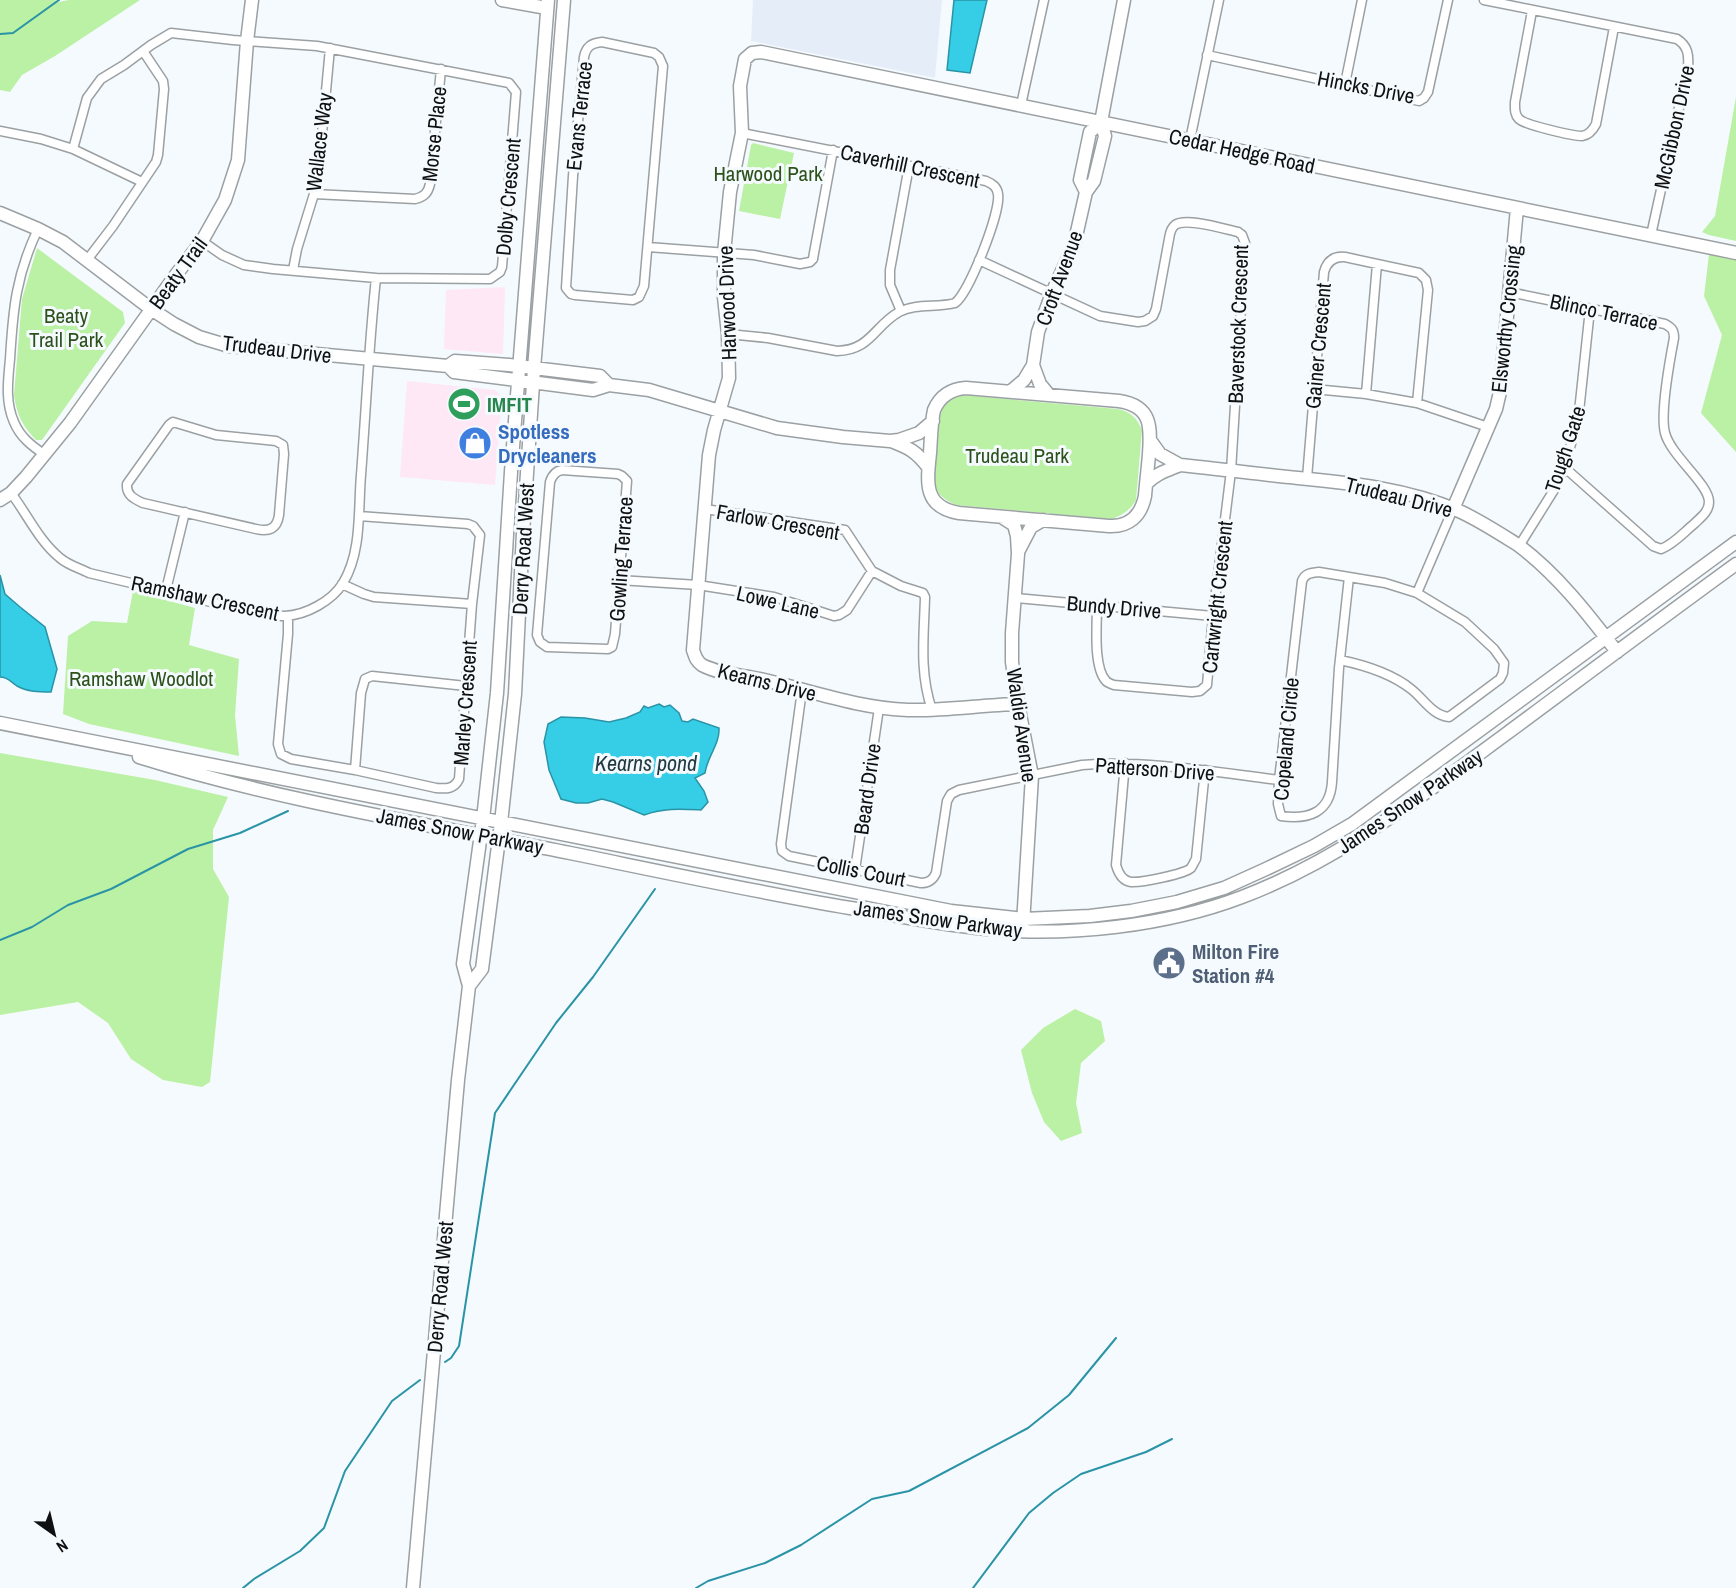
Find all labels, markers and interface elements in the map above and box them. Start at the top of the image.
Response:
street label: Evans Terrace [559,60,599,172]
street label: Hincks Drive [1315,63,1417,111]
street label: McGibbon Drive [1647,63,1701,191]
street label: Morse Place [415,85,453,183]
street label: Wallace Way [299,91,339,193]
street label: Cedar Hedge Road [1166,121,1318,181]
street label: Dolby Crescent [488,137,528,257]
street label: Caverhill Crescent [838,137,982,195]
park label: Harwood Park [713,159,823,188]
street label: Croft Avenue [1028,226,1090,330]
street label: Beaty Trail [142,231,214,315]
street label: Elsworthy Crossing [1484,243,1528,394]
street label: Baverstock Crescent [1221,244,1255,404]
street label: Harwood Drive [711,245,743,361]
street label: Gainer Crescent [1298,282,1338,410]
street label: Blinco Terrace [1547,286,1661,338]
park label: Beaty Trail Park [29,301,103,354]
street label: Trudeau Drive [221,328,333,370]
sports icon: IMFIT [446,386,482,422]
place label: IMFIT [487,390,532,419]
street label: Tough Gate [1537,402,1593,496]
place label: Spotless Drycleaners [498,417,597,470]
shop icon: Spotless Drycleaners [457,425,493,461]
park label: Trudeau Park [965,441,1069,470]
street label: Trudeau Drive [1342,470,1456,524]
street label: Derry Road West [505,482,541,616]
street label: Gowling Terrace [602,496,640,622]
street label: Farlow Crescent [714,497,842,547]
street label: Cartwright Crescent [1195,519,1239,675]
street label: Ramshaw Crescent [129,568,282,628]
street label: Lowe Lane [734,578,822,626]
street label: Bundy Drive [1066,588,1162,626]
street label: Marley Crescent [446,639,484,767]
street label: Kearns Drive [715,656,819,708]
park label: Ramshaw Woodlot [69,664,213,693]
street label: Waldie Avenue [1000,666,1044,784]
street label: Copeland Circle [1266,676,1306,802]
street label: Beard Drive [846,741,888,837]
street label: James Snow Parkway [1332,741,1489,860]
water label: Kearns pond [595,748,698,778]
street label: Patterson Drive [1094,750,1216,788]
street label: James Snow Parkway [374,801,546,861]
street label: Collis Court [814,848,908,894]
street label: James Snow Parkway [852,893,1024,945]
place label: Milton Fire Station #4 [1192,937,1279,990]
public building icon: Milton Fire Station #4 [1151,945,1187,981]
street label: Derry Road West [420,1220,460,1354]
north arrow [24,1504,84,1564]
text: N [52,1535,72,1558]

